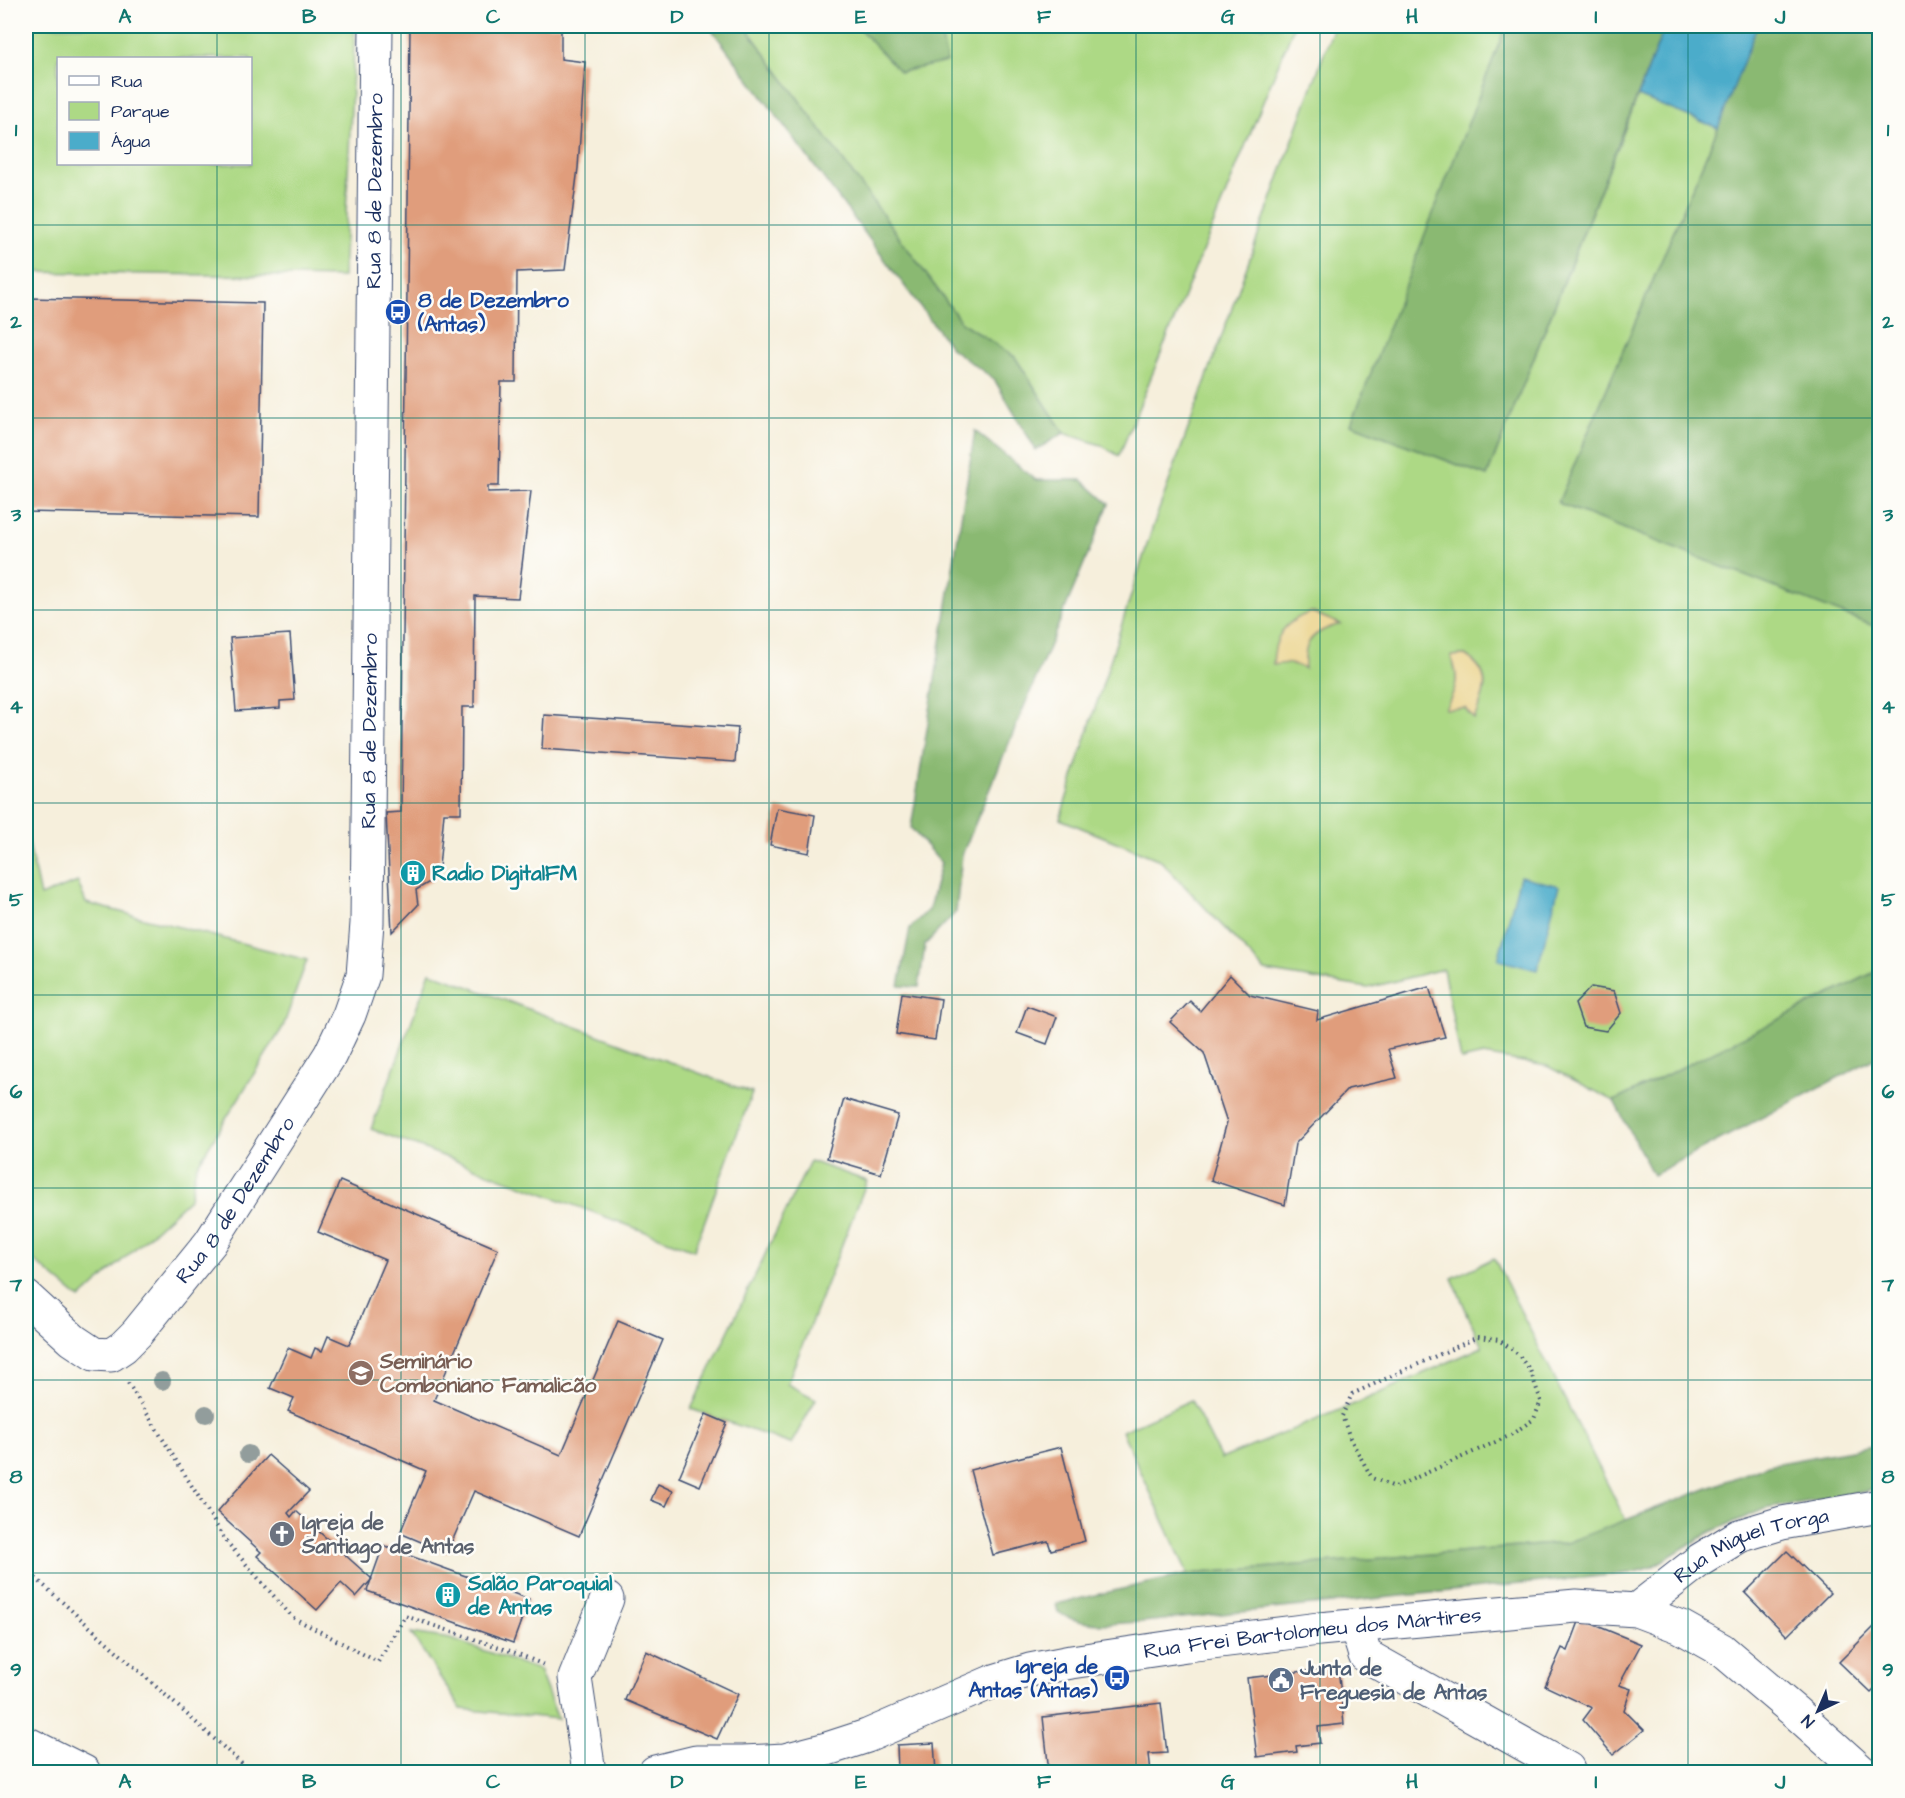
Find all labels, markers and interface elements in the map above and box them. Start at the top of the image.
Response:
text: A [119,3,132,31]
text: B [302,3,317,31]
text: C [486,3,501,31]
text: D [671,3,684,31]
text: E [855,3,867,31]
text: F [1037,3,1052,31]
text: G [1221,3,1235,31]
text: H [1406,3,1418,31]
text: I [1594,3,1598,31]
text: J [1774,3,1786,31]
legend [57,57,252,165]
text: Rua [111,69,142,94]
street label: Rua 8 de Dezembro [359,93,390,289]
text: Parque [111,99,170,124]
text: 1 [15,116,18,144]
text: 1 [1887,116,1890,144]
text: Água [111,129,150,155]
place label: 8 de Dezembro (Antas) [417,286,569,339]
bus stop icon: 8 de Dezembro (Antas) [383,297,413,327]
text: 2 [9,308,22,336]
text: 2 [1881,308,1894,336]
text: 3 [10,501,22,529]
text: 3 [1882,501,1894,529]
street label: Rua 8 de Dezembro [353,633,384,829]
text: 4 [9,693,23,721]
text: 4 [1881,693,1895,721]
building icon: Radio DigitalFM [398,858,428,888]
place label: Radio DigitalFM [432,859,578,890]
text: 5 [9,886,24,914]
text: 5 [1881,886,1896,914]
text: 6 [10,1078,23,1106]
text: 6 [1882,1078,1895,1106]
street label: Rua 8 de Dezembro [169,1110,302,1289]
text: 7 [9,1271,23,1299]
text: 7 [1881,1271,1895,1299]
place label: Seminário Comboniano Famalicão [379,1347,596,1400]
school or university icon: Seminário Comboniano Famalicão [346,1358,376,1388]
text: 8 [10,1463,23,1491]
text: 8 [1882,1463,1895,1491]
street label: Rua Miguel Torga [1667,1501,1831,1590]
place label: Igreja de Santiago de Antas [301,1508,475,1563]
church icon: Igreja de Santiago de Antas [267,1519,297,1549]
place label: Salão Paroquial de Antas [467,1569,613,1622]
building icon: Salão Paroquial de Antas [433,1580,463,1610]
street label: Rua Frei Bartolomeu dos Mártires [1142,1600,1483,1666]
place label: Igreja de Antas (Antas) [969,1652,1099,1705]
place label: Junta de Freguesia de Antas [1299,1654,1488,1709]
text: 9 [10,1656,22,1684]
text: 9 [1882,1656,1894,1684]
bus stop icon: Igreja de Antas (Antas) [1102,1663,1132,1693]
public building icon: Junta de Freguesia de Antas [1266,1665,1296,1695]
north arrow [1788,1681,1848,1741]
text: N [1797,1710,1820,1732]
text: A [119,1768,132,1796]
text: B [302,1768,317,1796]
text: C [486,1768,501,1796]
text: D [671,1768,684,1796]
text: E [855,1768,867,1796]
text: F [1037,1768,1052,1796]
text: G [1221,1768,1235,1796]
text: H [1406,1768,1418,1796]
text: I [1594,1768,1598,1796]
text: J [1774,1768,1786,1796]

